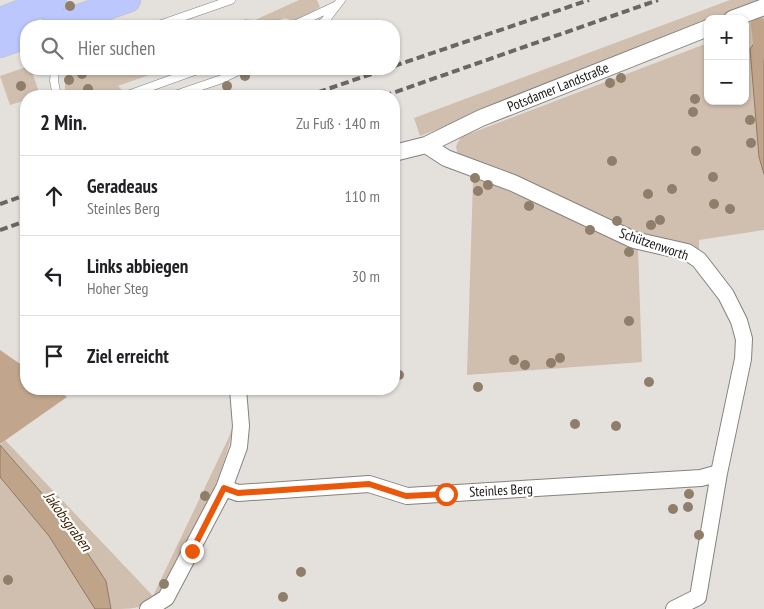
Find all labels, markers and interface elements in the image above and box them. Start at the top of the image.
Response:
map controls [704,15,749,105]
button: + [704,15,749,60]
search box [20,20,400,75]
icon: search [38,34,66,62]
text: Hier suchen [78,36,155,60]
street label: Potsdamer Landstraße [505,58,612,116]
button: − [704,60,749,105]
text: 2 Min. [40,109,87,136]
text: Zu Fuß · 140 m [296,113,380,133]
text: Geradeaus [87,174,158,198]
icon: ahead [40,182,68,210]
text: 110 m [345,186,380,206]
text: Steinles Berg [87,198,160,218]
street label: Schützenworth [617,224,691,264]
text: Links abbiegen [87,254,188,278]
icon: left [40,262,68,290]
text: 30 m [352,266,380,286]
text: Hoher Steg [87,278,148,298]
icon: arrive [40,342,68,370]
text: Ziel erreicht [87,344,169,368]
street label: Steinles Berg [469,479,533,501]
route start [435,483,458,506]
water label: Jakobsgraben [39,487,97,556]
route end [181,540,204,563]

